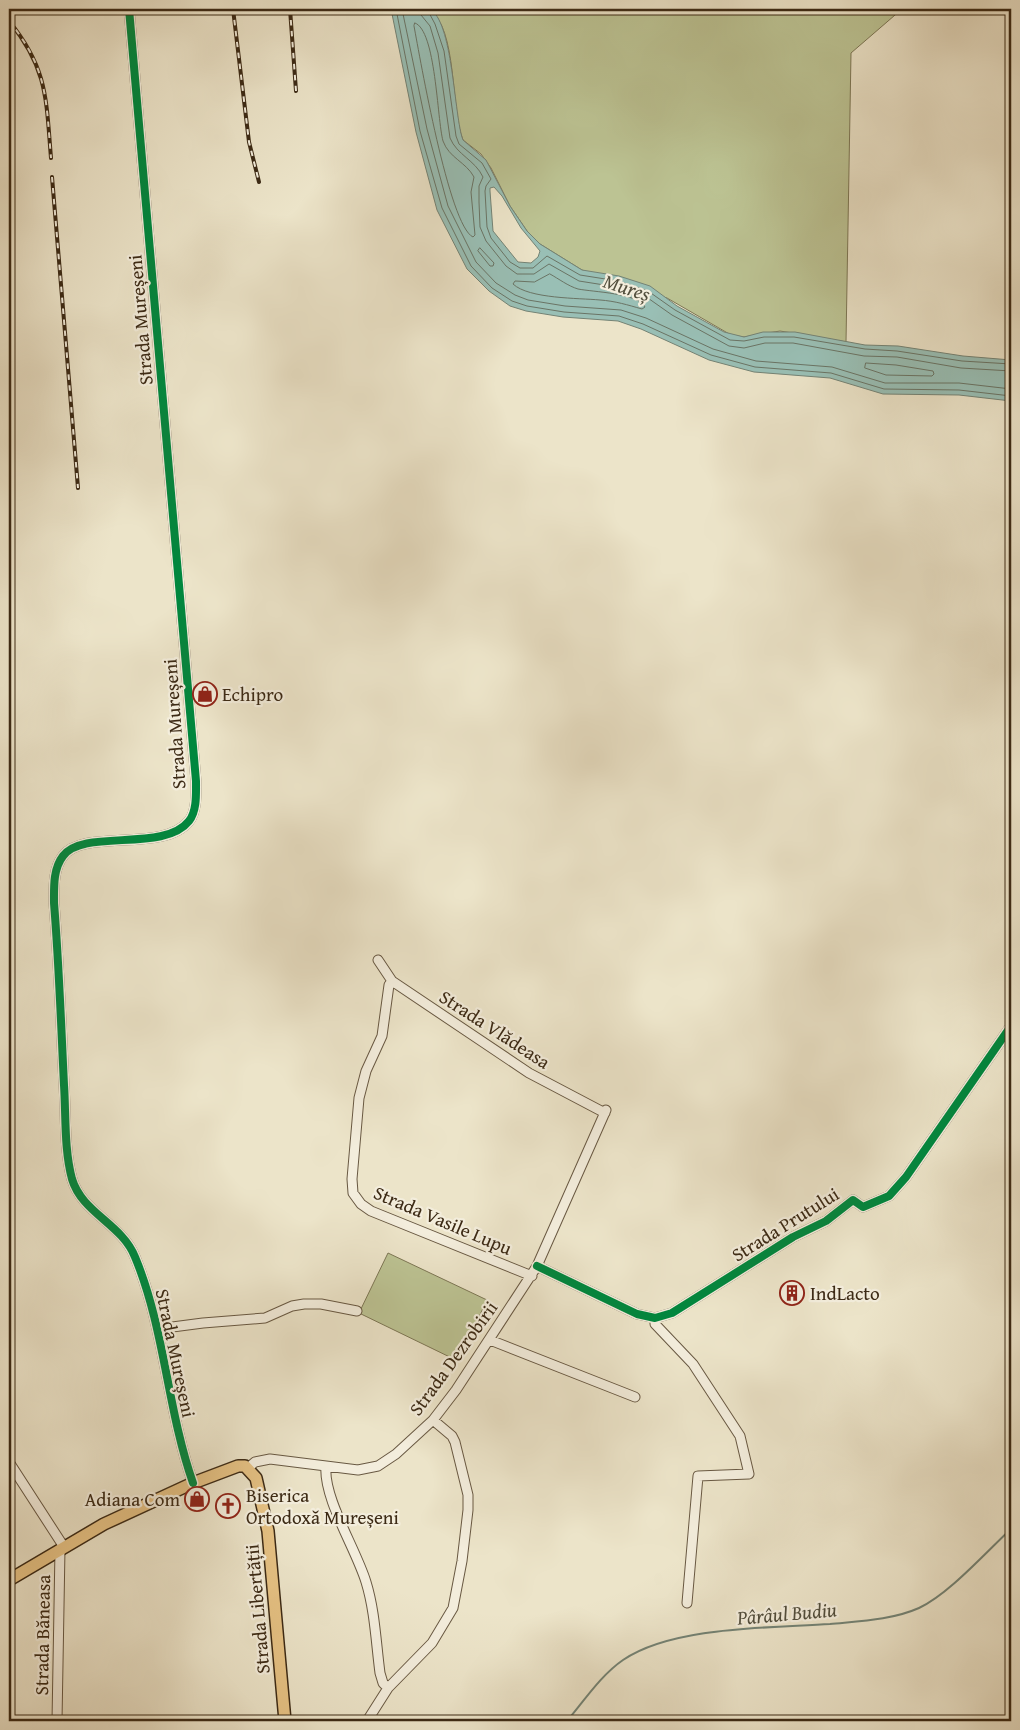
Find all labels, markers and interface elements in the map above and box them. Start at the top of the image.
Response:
street label: Strada Mureșeni [120,254,160,386]
water label: Mureș [600,266,655,308]
street label: Strada Mureșeni [155,658,193,790]
place label: Echipro [222,680,283,708]
shop icon: Echipro [192,681,218,707]
street label: Strada Vlădeasa [434,983,556,1075]
street label: Strada Vasile Lupu [370,1178,517,1262]
street label: Strada Prutului [726,1180,844,1268]
place label: IndLacto [810,1279,880,1307]
building icon: IndLacto [779,1280,805,1306]
street label: Strada Mureșeni [149,1286,203,1420]
street label: Strada Dezrobirii [402,1295,504,1421]
place label: Biserica Ortodoxă Mureșeni [246,1481,399,1531]
place label: Adiana Com [85,1485,180,1513]
shop icon: Adiana Com [184,1486,210,1512]
church icon: Biserica Ortodoxă Mureșeni [215,1493,241,1519]
street label: Strada Libertății [237,1543,277,1675]
street label: Strada Băneasa [27,1574,57,1696]
water label: Pârâul Budiu [735,1594,838,1632]

